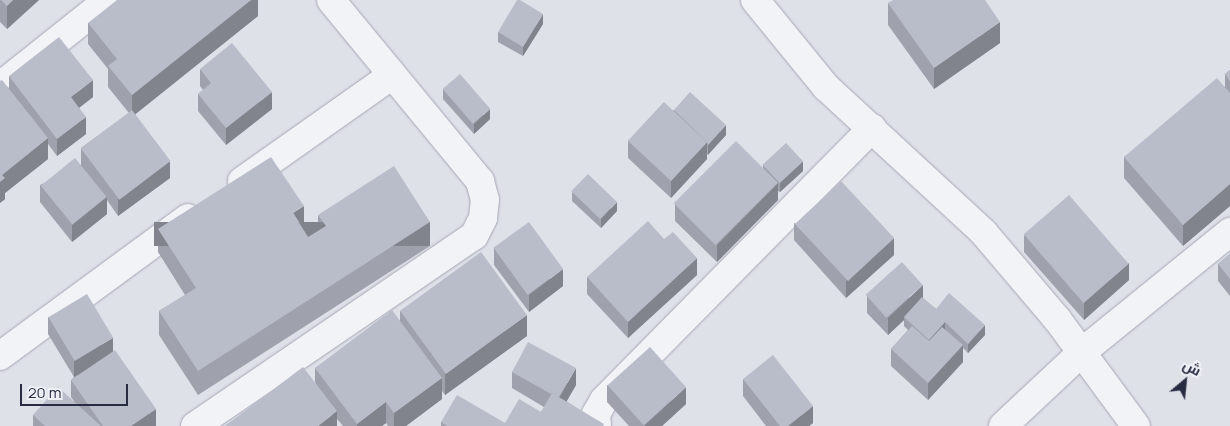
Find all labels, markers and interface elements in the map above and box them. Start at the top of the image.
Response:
text: ش [1180,355,1205,380]
north arrow [1160,356,1210,406]
scale bar [22,374,130,406]
text: 20 m [28,382,61,403]

